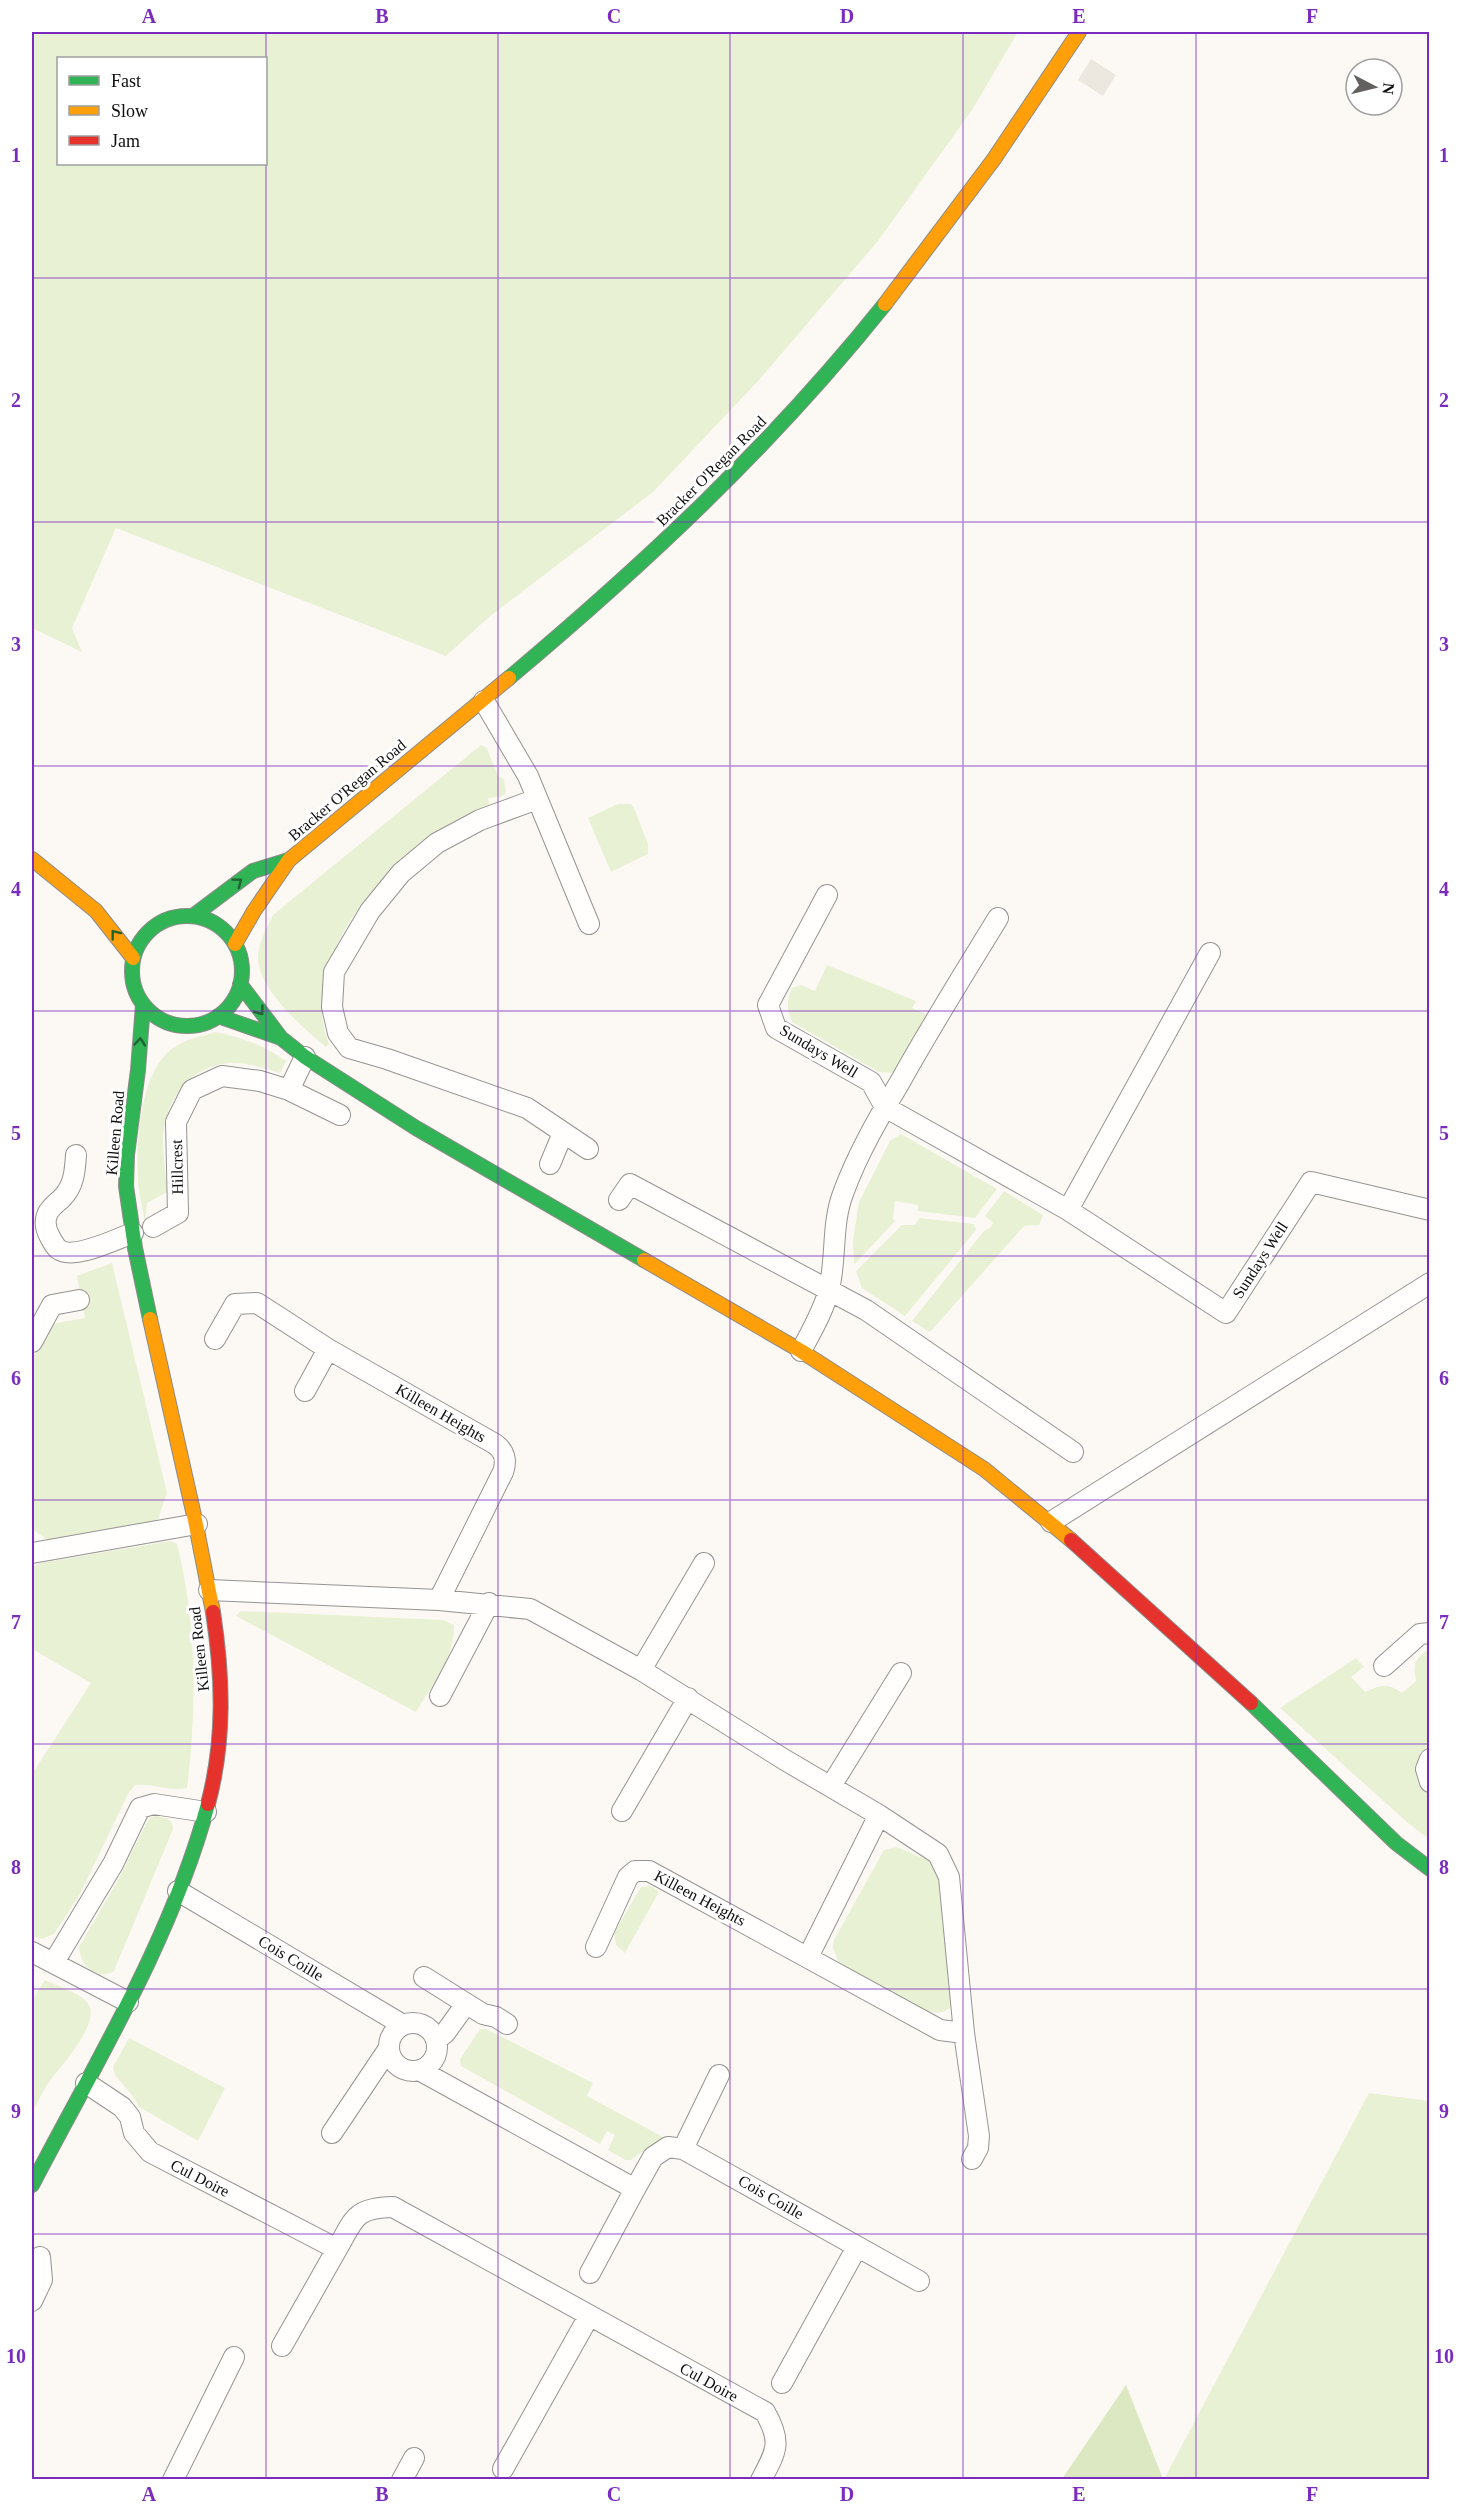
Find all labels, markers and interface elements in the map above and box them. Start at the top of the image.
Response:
text: A [142,5,157,27]
text: B [375,5,389,27]
text: C [607,5,621,27]
text: D [840,5,854,27]
text: E [1072,5,1086,27]
text: F [1306,5,1318,27]
legend [57,57,267,165]
north arrow [1344,57,1404,117]
text: Fast [111,71,141,91]
text: N [1379,82,1398,96]
text: Slow [111,101,148,121]
text: Jam [111,131,140,151]
text: 1 [11,144,21,166]
text: 1 [1439,144,1449,166]
text: 2 [11,389,21,411]
text: 2 [1439,389,1449,411]
street label: Bracker O'Regan Road [653,413,770,530]
text: 3 [11,633,21,655]
text: 3 [1439,633,1449,655]
street label: Bracker O'Regan Road [285,736,410,845]
text: 4 [11,878,21,900]
one-way arrow [231,878,242,889]
text: 4 [1439,878,1449,900]
one-way arrow [111,930,122,941]
one-way arrow [253,1005,264,1016]
street label: Sundays Well [776,1021,861,1082]
one-way arrow [133,1037,146,1046]
street label: Killeen Road [103,1090,127,1176]
text: 5 [11,1122,21,1144]
text: 5 [1439,1122,1449,1144]
street label: Hillcrest [168,1139,186,1195]
street label: Sundays Well [1229,1218,1292,1302]
text: 6 [11,1367,21,1389]
text: 6 [1439,1367,1449,1389]
street label: Killeen Heights [393,1380,489,1446]
street label: Killeen Road [186,1606,212,1692]
text: 7 [11,1611,21,1633]
text: 7 [1439,1611,1449,1633]
text: 8 [11,1856,21,1878]
text: 8 [1439,1856,1449,1878]
street label: Killeen Heights [651,1867,749,1930]
street label: Cois Coille [256,1932,326,1984]
text: 9 [11,2100,21,2122]
text: 9 [1439,2100,1449,2122]
street label: Cul Doire [168,2156,232,2200]
street label: Cois Coille [735,2172,807,2222]
text: 10 [6,2345,26,2367]
text: 10 [1434,2345,1454,2367]
street label: Cul Doire [677,2359,741,2405]
text: A [142,2483,157,2505]
text: B [375,2483,389,2505]
text: C [607,2483,621,2505]
text: D [840,2483,854,2505]
text: E [1072,2483,1086,2505]
text: F [1306,2483,1318,2505]

